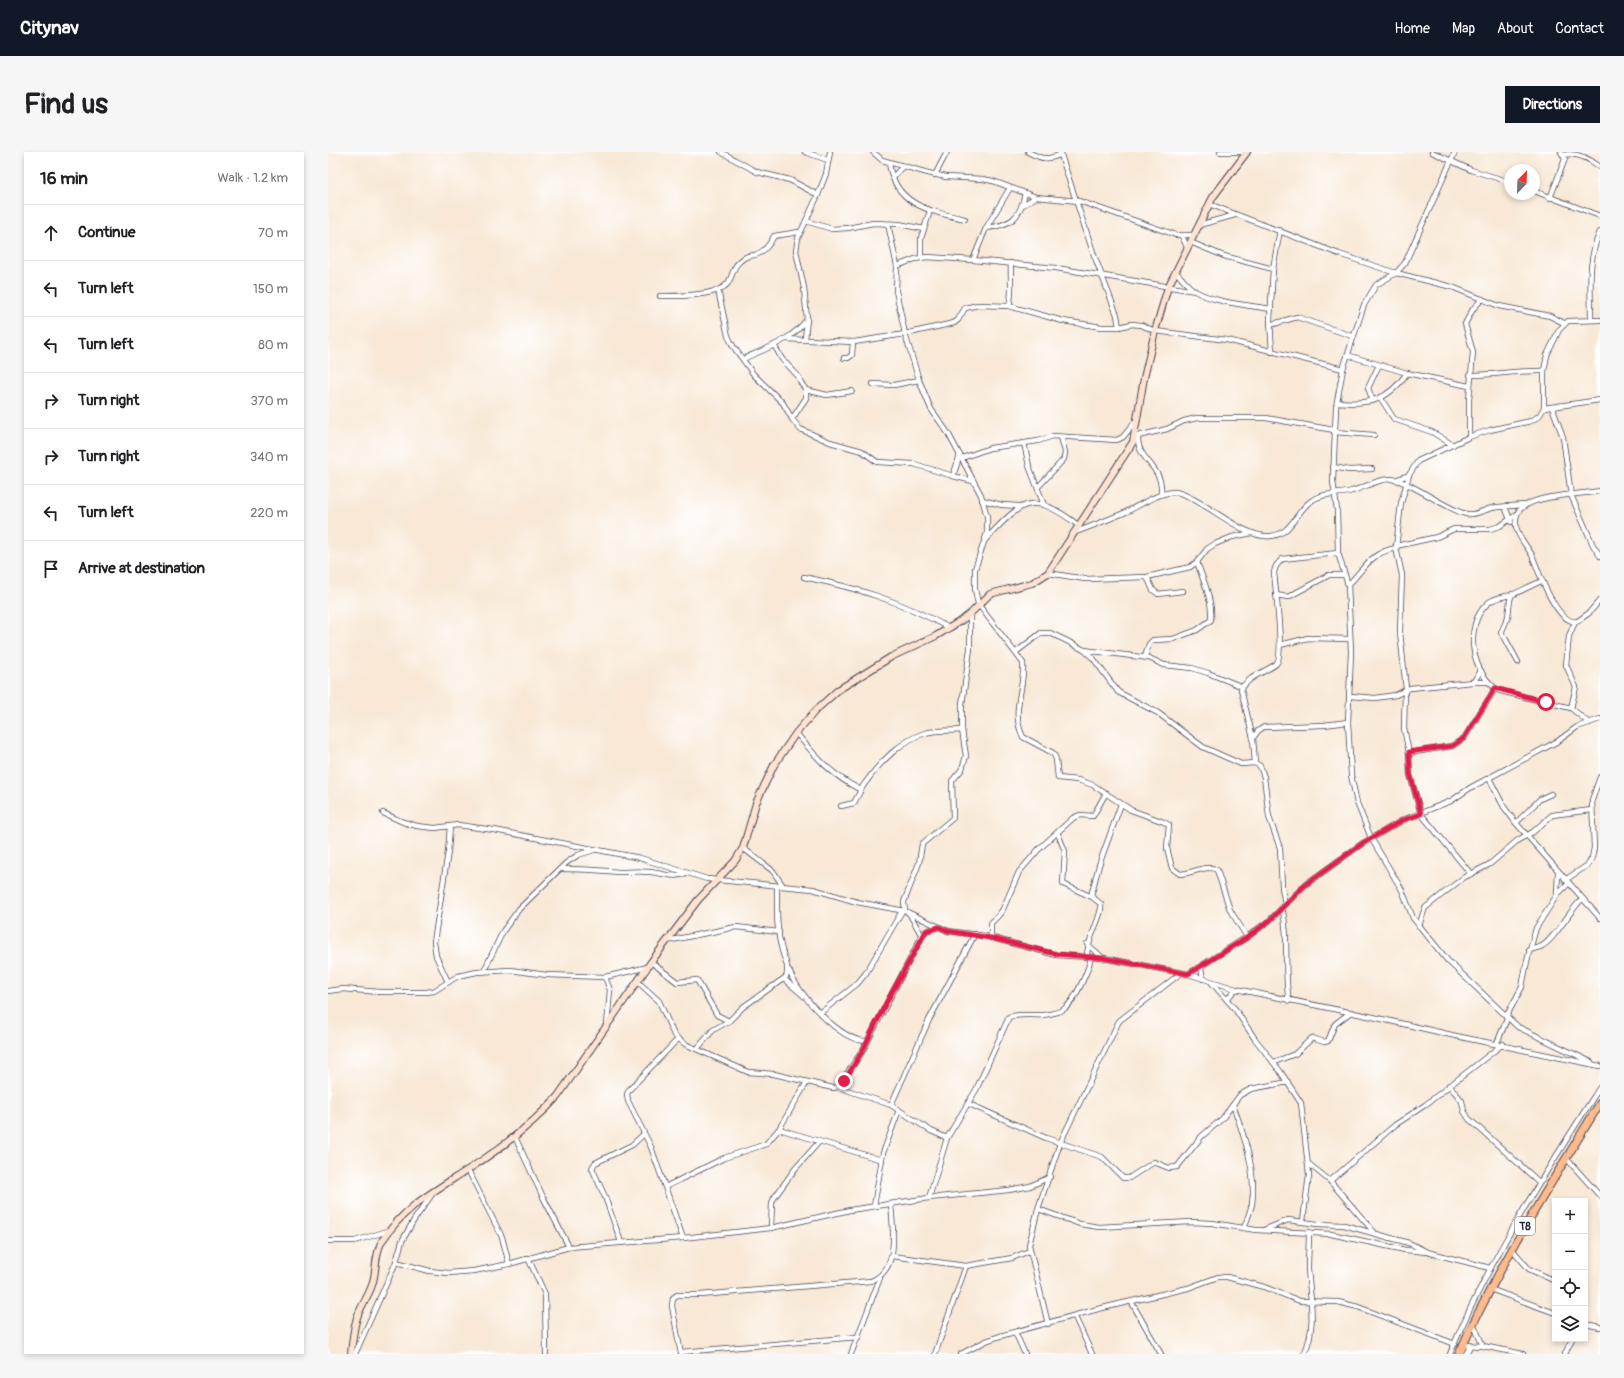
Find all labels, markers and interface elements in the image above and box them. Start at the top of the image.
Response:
text: Citynav [20,16,79,40]
text: Home [1395,20,1430,37]
text: Map [1452,20,1475,37]
text: About [1497,20,1533,37]
text: Contact [1555,20,1604,37]
button: Directions [1505,86,1600,123]
text: Find us [24,87,108,122]
north arrow [1504,164,1540,200]
text: 16 min [40,168,88,189]
text: Walk · 1.2 km [218,170,288,186]
icon: ahead [40,222,62,244]
text: Continue [78,223,136,242]
text: 70 m [258,225,288,241]
icon: left [40,278,62,300]
text: Turn left [78,279,134,298]
text: 150 m [253,281,288,297]
icon: left [40,334,62,356]
text: Turn left [78,335,134,354]
text: 80 m [258,337,288,353]
icon: right [40,390,62,412]
text: Turn right [78,391,139,410]
text: 370 m [251,393,288,409]
icon: right [40,446,62,468]
text: Turn right [78,447,139,466]
text: 340 m [250,449,288,465]
icon: left [40,502,62,524]
text: Turn left [78,503,134,522]
text: 220 m [250,505,288,521]
icon: arrive [40,558,62,580]
text: Arrive at destination [78,559,205,578]
route start [1537,693,1555,711]
route end [835,1072,853,1090]
map controls [1552,1198,1588,1342]
button: + [1552,1198,1588,1234]
road number: T8 [1515,1217,1535,1235]
button: − [1552,1234,1588,1270]
button: locate [1552,1270,1588,1306]
button: layers [1552,1306,1588,1342]

